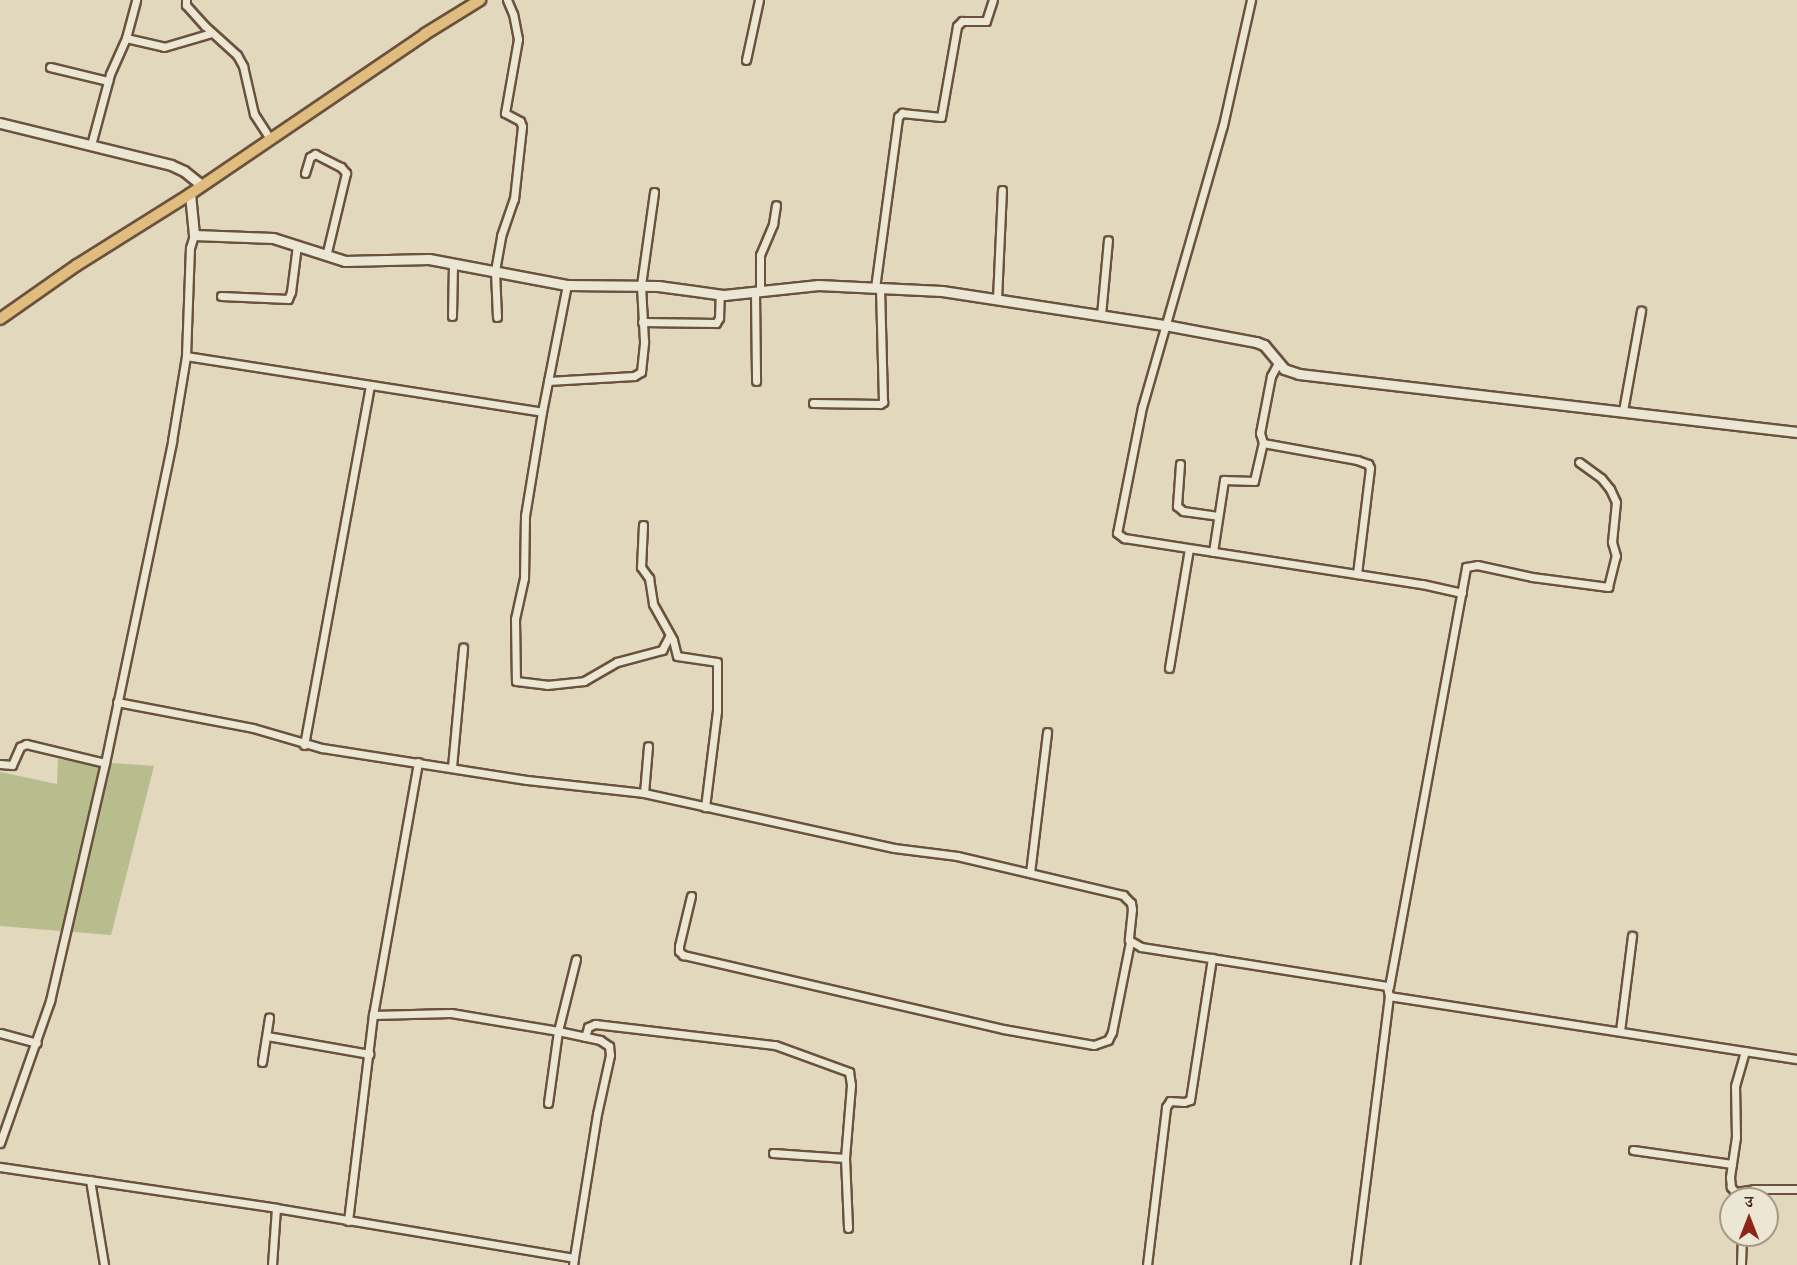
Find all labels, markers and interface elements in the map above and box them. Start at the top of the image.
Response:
north arrow [1719,1187,1779,1247]
text: उ [1745,1189,1753,1213]

